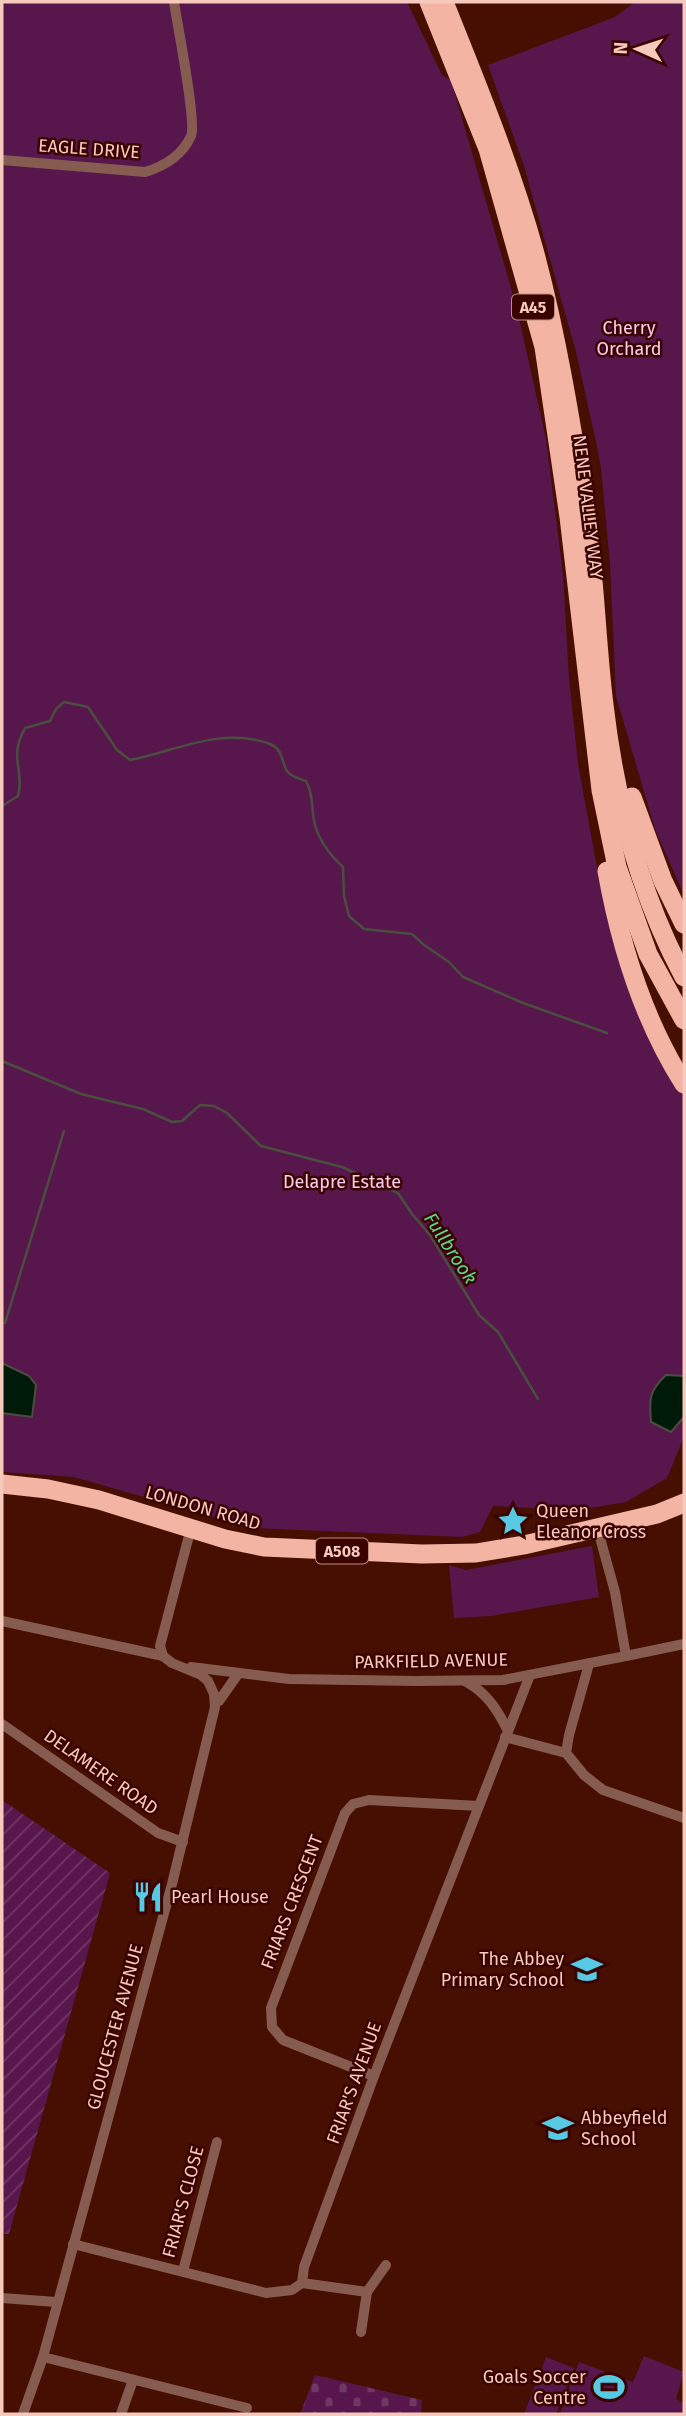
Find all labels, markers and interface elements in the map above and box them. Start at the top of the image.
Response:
north arrow [602,14,672,84]
text: N [609,41,632,55]
street label: EAGLE DRIVE [37,134,141,164]
road number: A45 [512,294,554,320]
park label: Cherry Orchard [597,317,661,360]
street label: NENE VALLEY WAY [568,434,608,580]
park label: Delapre Estate [283,1171,401,1193]
water label: Fullbrook [419,1208,482,1288]
street label: LONDON ROAD [143,1481,263,1535]
place label: Queen Eleanor Cross [536,1500,646,1543]
place icon: Queen Eleanor Cross [496,1504,530,1538]
road number: A508 [316,1539,368,1564]
street label: PARKFIELD AVENUE [354,1649,508,1673]
street label: DELAMERE ROAD [40,1724,162,1820]
street label: FRIARS CRESCENT [256,1831,328,1972]
restaurant icon: Pearl House [131,1880,165,1914]
place label: Pearl House [171,1886,269,1908]
street label: GLOUCESTER AVENUE [82,1942,148,2112]
place label: The Abbey Primary School [441,1948,564,1991]
school or university icon: The Abbey Primary School [570,1952,604,1986]
street label: FRIAR'S AVENUE [322,2019,386,2147]
place label: Abbeyfield School [581,2107,667,2150]
school or university icon: Abbeyfield School [541,2111,575,2145]
street label: FRIAR'S CLOSE [158,2144,208,2260]
place label: Goals Soccer Centre [483,2366,586,2409]
sports icon: Goals Soccer Centre [592,2370,626,2404]

